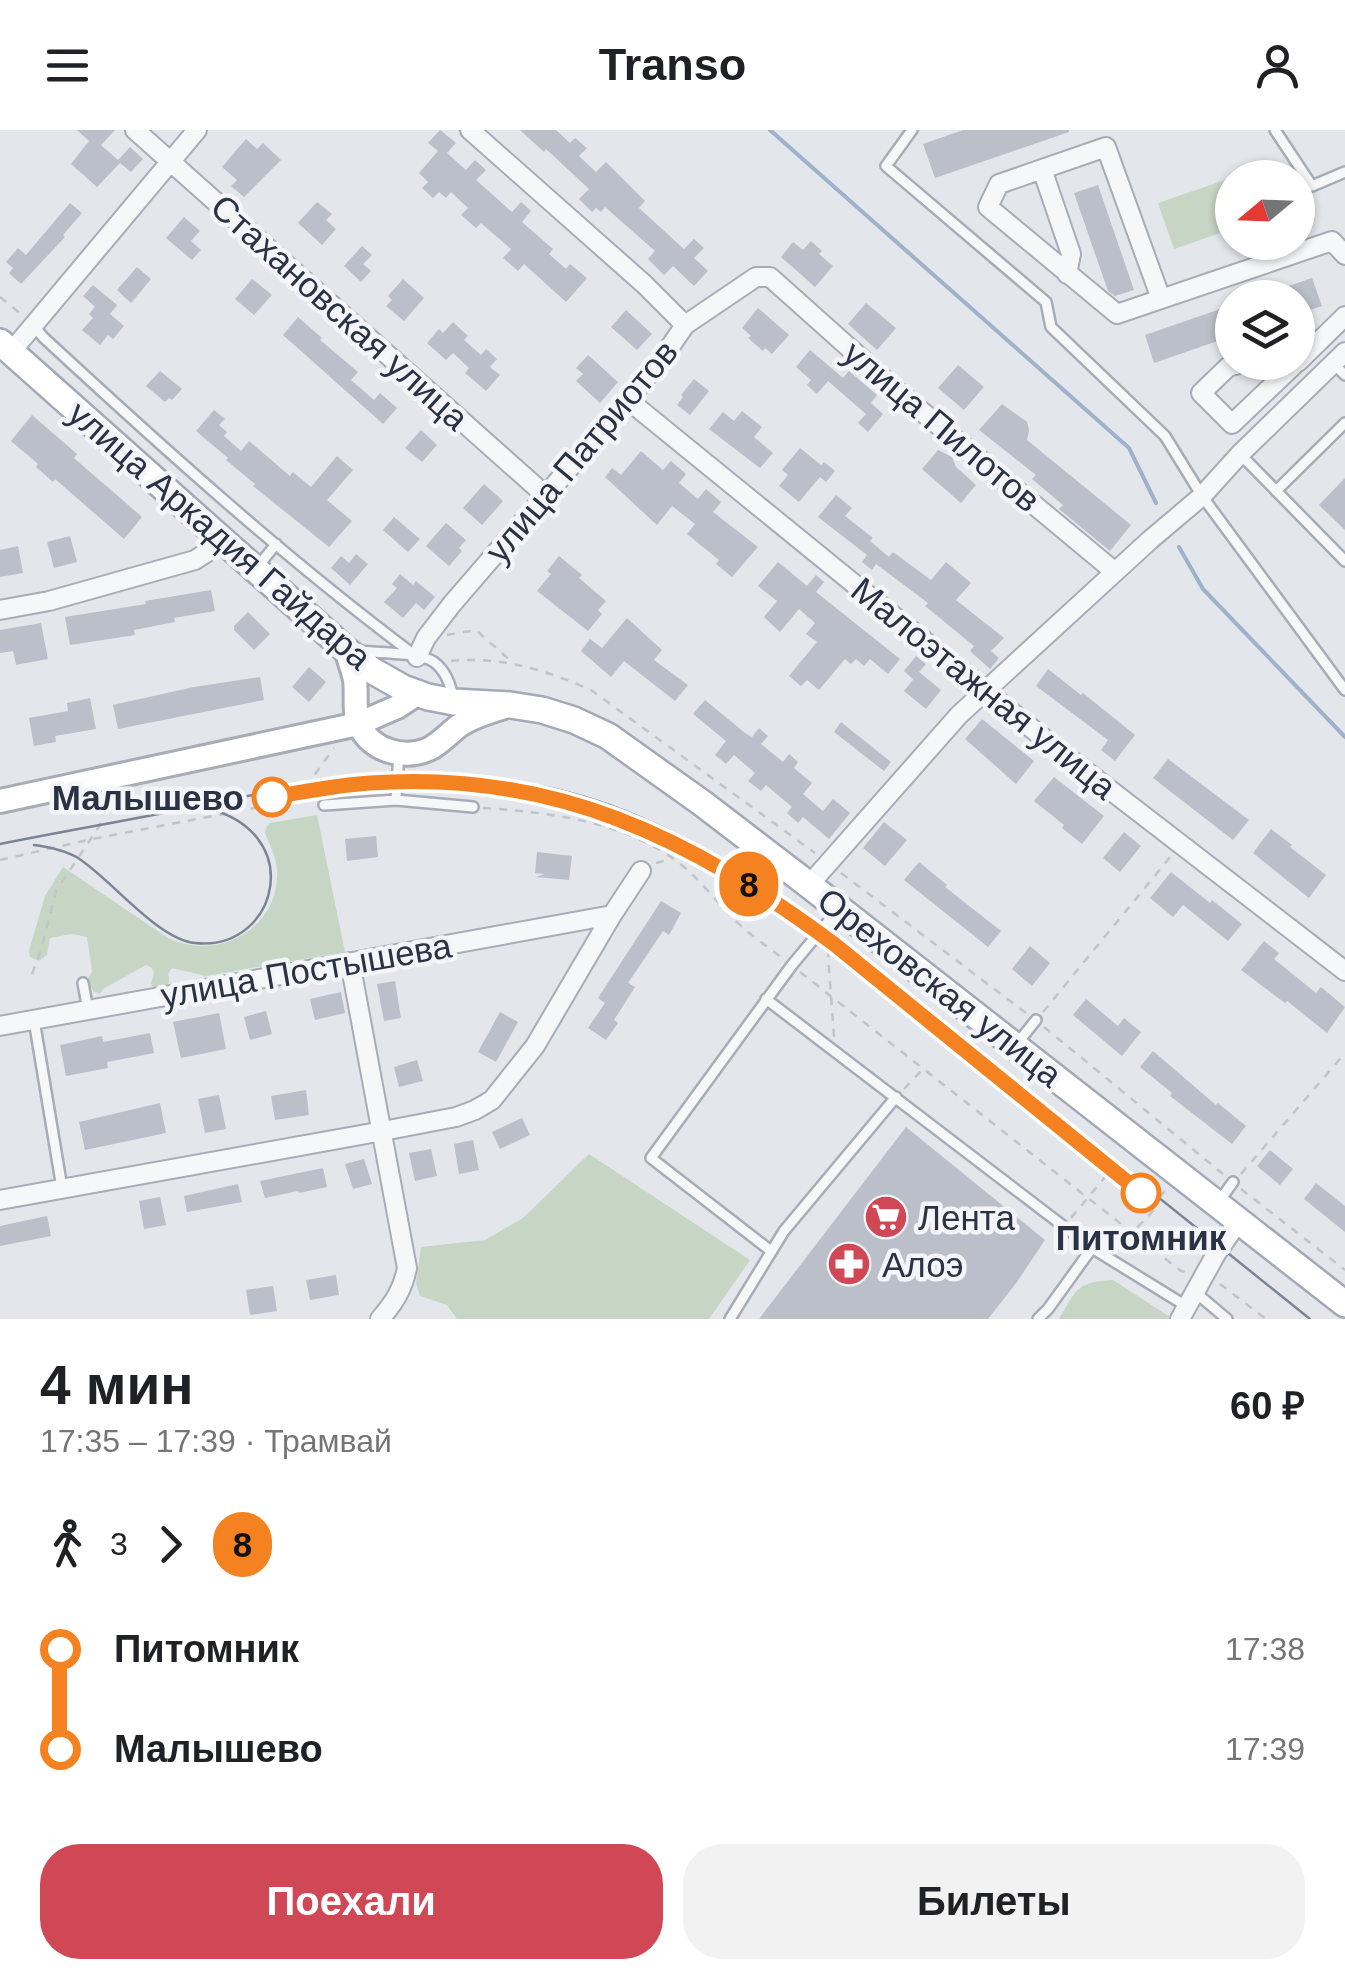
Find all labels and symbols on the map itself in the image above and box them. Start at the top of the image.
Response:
north arrow [1215,160,1315,260]
street label: Стахановская улица [204,186,477,438]
street label: улица Патриотов [477,332,685,570]
street label: улица Пилотов [836,333,1048,519]
street label: улица Аркадия Гайдара [61,393,380,677]
street label: Малоэтажная улица [844,569,1124,807]
place label: Малышево [52,778,244,817]
marker: Малышево [253,778,291,816]
line badge: 8 [716,852,782,916]
street label: Ореховская улица [811,880,1070,1094]
street label: улица Постышева [158,925,455,1015]
marker: Питомник [1122,1174,1160,1212]
supermarket icon: Лента [863,1194,909,1240]
place label: Лента [918,1198,1015,1237]
place label: Питомник [1056,1218,1227,1257]
pharmacy icon: Алоэ [826,1241,872,1287]
place label: Алоэ [882,1245,963,1284]

